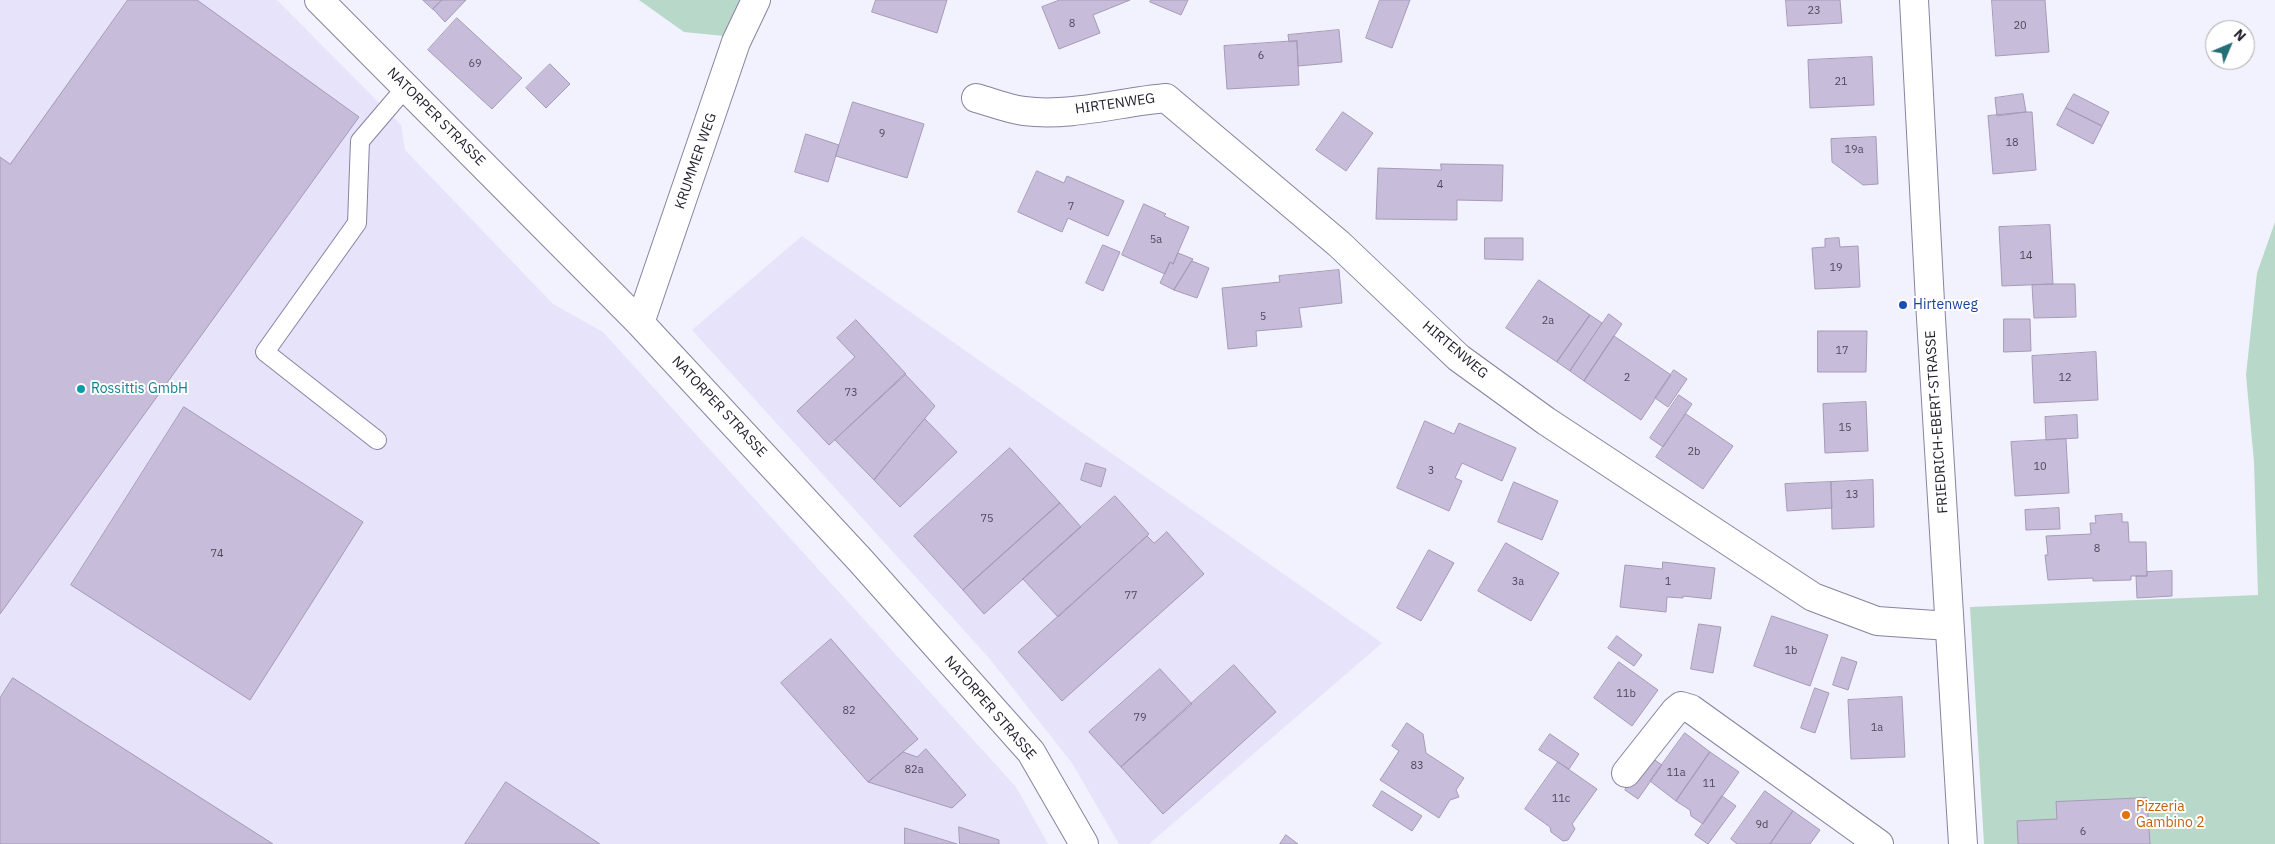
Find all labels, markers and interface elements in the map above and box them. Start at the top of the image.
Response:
house number: 23 [1807,4,1821,18]
house number: 8 [1069,17,1075,31]
house number: 20 [2013,19,2027,33]
north arrow [2205,20,2255,70]
text: N [2230,25,2250,45]
house number: 6 [1258,49,1264,63]
house number: 69 [468,57,482,71]
street label: NATORPER STRASSE [384,65,488,169]
house number: 21 [1834,75,1848,89]
street label: HIRTENWEG [1074,90,1156,118]
street label: KRUMMER WEG [672,111,720,211]
house number: 9 [879,127,885,141]
house number: 18 [2005,136,2019,150]
house number: 19a [1844,143,1864,157]
house number: 4 [1437,178,1443,192]
house number: 7 [1068,200,1074,214]
house number: 5a [1150,233,1162,247]
house number: 14 [2019,249,2033,263]
house number: 19 [1829,261,1843,275]
place label: Hirtenweg [1913,297,1978,313]
marker: Hirtenweg [1897,299,1909,311]
house number: 5 [1260,310,1266,324]
house number: 2a [1542,314,1554,328]
street label: HIRTENWEG [1419,318,1491,382]
street label: FRIEDRICH-EBERT-STRASSE [1922,330,1952,514]
house number: 17 [1835,344,1849,358]
street label: NATORPER STRASSE [668,353,770,461]
house number: 2 [1624,371,1630,385]
house number: 12 [2058,371,2072,385]
place label: Rossittis GmbH [91,381,188,397]
marker: Rossittis GmbH [75,383,87,395]
house number: 73 [844,386,858,400]
house number: 15 [1838,421,1852,435]
house number: 2b [1688,445,1700,459]
house number: 10 [2033,460,2047,474]
house number: 3 [1428,464,1434,478]
house number: 13 [1845,488,1859,502]
house number: 75 [980,512,994,526]
house number: 8 [2094,542,2100,556]
house number: 74 [210,547,224,561]
house number: 3a [1512,575,1524,589]
house number: 1 [1665,575,1671,589]
house number: 77 [1124,589,1138,603]
house number: 1b [1785,644,1797,658]
street label: NATORPER STRASSE [940,653,1040,763]
house number: 11b [1616,687,1636,701]
house number: 82 [842,704,856,718]
house number: 79 [1133,711,1147,725]
house number: 1a [1871,721,1883,735]
house number: 83 [1410,759,1424,773]
house number: 82a [904,763,924,777]
house number: 11a [1666,766,1686,780]
house number: 11 [1702,777,1716,791]
house number: 11c [1552,792,1570,806]
place label: Pizzeria Gambino 2 [2136,799,2205,832]
marker: Pizzeria Gambino 2 [2120,809,2132,821]
house number: 9d [1756,818,1768,832]
house number: 6 [2080,825,2086,839]

